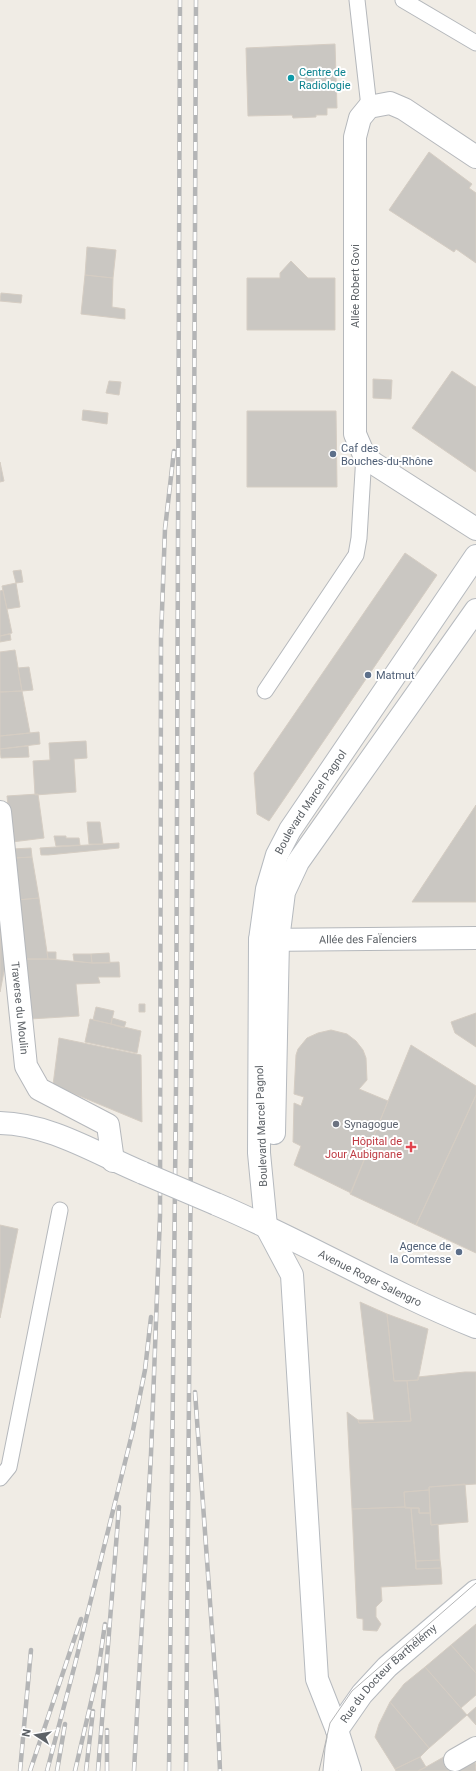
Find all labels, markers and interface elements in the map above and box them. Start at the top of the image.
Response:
place label: Centre de Radiologie [299,66,351,92]
marker: Centre de Radiologie [286,73,296,83]
street label: Allée Robert Govi [349,244,362,328]
place label: Caf des Bouches-du-Rhône [341,442,433,468]
marker: Caf des Bouches-du-Rhône [328,449,338,459]
place label: Matmut [376,669,415,682]
marker: Matmut [363,670,373,680]
street label: Boulevard Marcel Pagnol [272,748,349,857]
street label: Allée des FaÏenciers [319,933,417,946]
street label: Traverse du Moulin [8,961,31,1055]
street label: Boulevard Marcel Pagnol [253,1065,270,1187]
place label: Synagogue [344,1118,398,1131]
marker: Synagogue [331,1119,341,1129]
place label: Hôpital de Jour Aubignane [325,1135,402,1161]
marker: Hôpital de Jour Aubignane [405,1141,417,1153]
place label: Agence de la Comtesse [390,1240,451,1266]
street label: Avenue Roger Salengro [316,1247,424,1309]
marker: Agence de la Comtesse [454,1247,464,1257]
street label: Rue du Docteur Barthélémy [338,1621,440,1726]
north arrow [16,1715,56,1755]
text: N [20,1728,34,1738]

